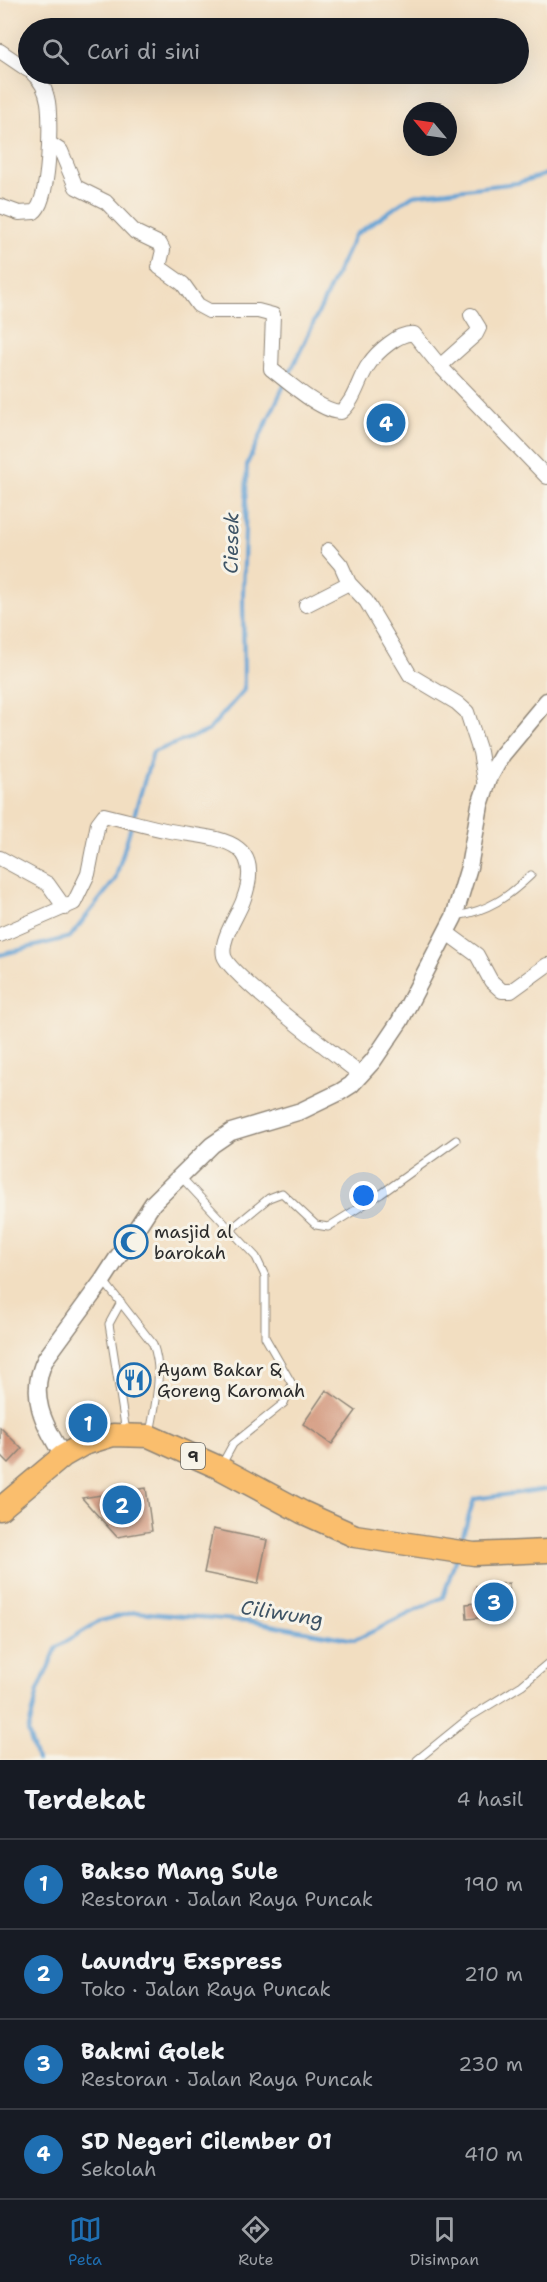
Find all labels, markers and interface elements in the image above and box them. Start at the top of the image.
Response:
search box [18,18,529,84]
icon: search [39,35,72,68]
text: Cari di sini [87,37,200,66]
north arrow [403,102,457,156]
pin: 4 [366,400,406,446]
water label: Ciesek [217,511,245,574]
your location [349,1181,378,1210]
place label: masjid al barokah [154,1220,233,1265]
mosque icon: masjid al barokah [113,1224,149,1260]
place label: Ayam Bakar & Goreng Karomah [157,1358,305,1403]
restaurant icon: Ayam Bakar & Goreng Karomah [116,1362,152,1398]
pin: 1 [68,1400,107,1446]
road number: 9 [181,1443,205,1469]
pin: 2 [102,1482,142,1528]
pin: 3 [474,1580,514,1624]
water label: Ciliwung [239,1594,325,1632]
text: Terdekat [24,1782,146,1817]
text: 4 hasil [457,1786,523,1812]
text: Bakso Mang Sule [81,1857,278,1886]
text: 1 [39,1871,48,1897]
text: 190 m [464,1871,523,1897]
text: Restoran · Jalan Raya Puncak [81,1886,373,1912]
text: Laundry Exspress [81,1947,282,1976]
text: 2 [37,1961,51,1987]
text: 210 m [464,1961,523,1987]
text: Toko · Jalan Raya Puncak [81,1976,331,2002]
text: Bakmi Golek [81,2037,225,2066]
text: 3 [37,2051,51,2077]
text: 230 m [458,2051,523,2077]
text: Restoran · Jalan Raya Puncak [81,2066,373,2092]
text: SD Negeri Cilember 01 [81,2127,332,2156]
text: 4 [37,2141,51,2167]
text: 410 m [464,2141,523,2167]
text: Sekolah [81,2156,156,2182]
tab: Peta [68,2213,102,2270]
tab: Rute [238,2213,274,2270]
tab: Disimpan [410,2213,479,2270]

